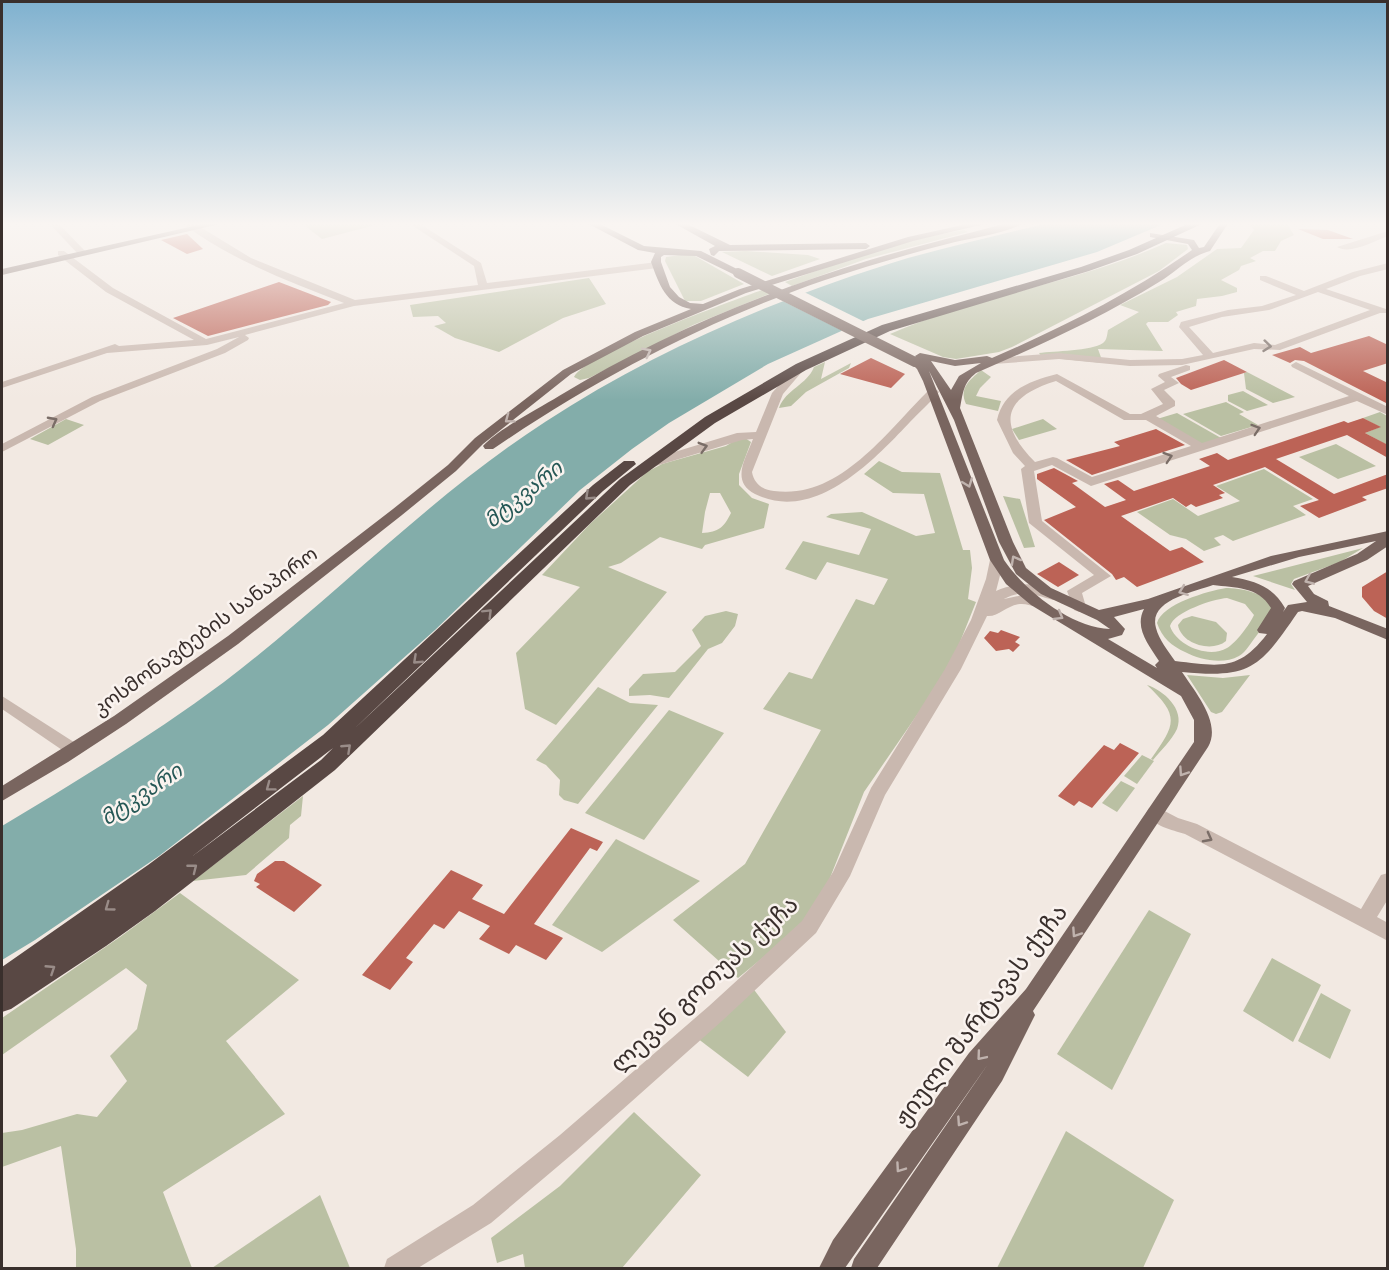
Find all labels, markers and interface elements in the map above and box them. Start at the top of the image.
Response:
one-way arrow [1262,340,1272,352]
one-way arrow [641,347,652,359]
one-way arrow [504,411,515,422]
one-way arrow [47,417,57,428]
one-way arrow [1250,424,1261,436]
one-way arrow [697,442,707,454]
one-way arrow [1162,452,1173,465]
water label: მტკვარი [478,453,569,534]
one-way arrow [960,478,973,488]
one-way arrow [585,489,596,500]
street label: კოსმონავტების სანაპირო [87,540,323,722]
one-way arrow [1011,556,1022,566]
one-way arrow [1304,573,1315,585]
one-way arrow [1178,583,1189,596]
one-way arrow [1053,609,1064,620]
one-way arrow [480,610,491,621]
one-way arrow [413,652,424,663]
one-way arrow [340,744,350,755]
water label: მტკვარი [94,756,188,832]
one-way arrow [1178,766,1190,776]
one-way arrow [265,780,276,791]
one-way arrow [1202,830,1213,842]
one-way arrow [187,865,198,876]
street label: ლევან გოთუას ქუჩა [603,888,805,1080]
street label: ჟიული შარტავას ქუჩა [885,897,1075,1133]
one-way arrow [104,899,115,910]
one-way arrow [1072,926,1083,937]
one-way arrow [45,965,55,977]
one-way arrow [977,1049,988,1060]
one-way arrow [957,1116,969,1126]
one-way arrow [896,1161,907,1172]

